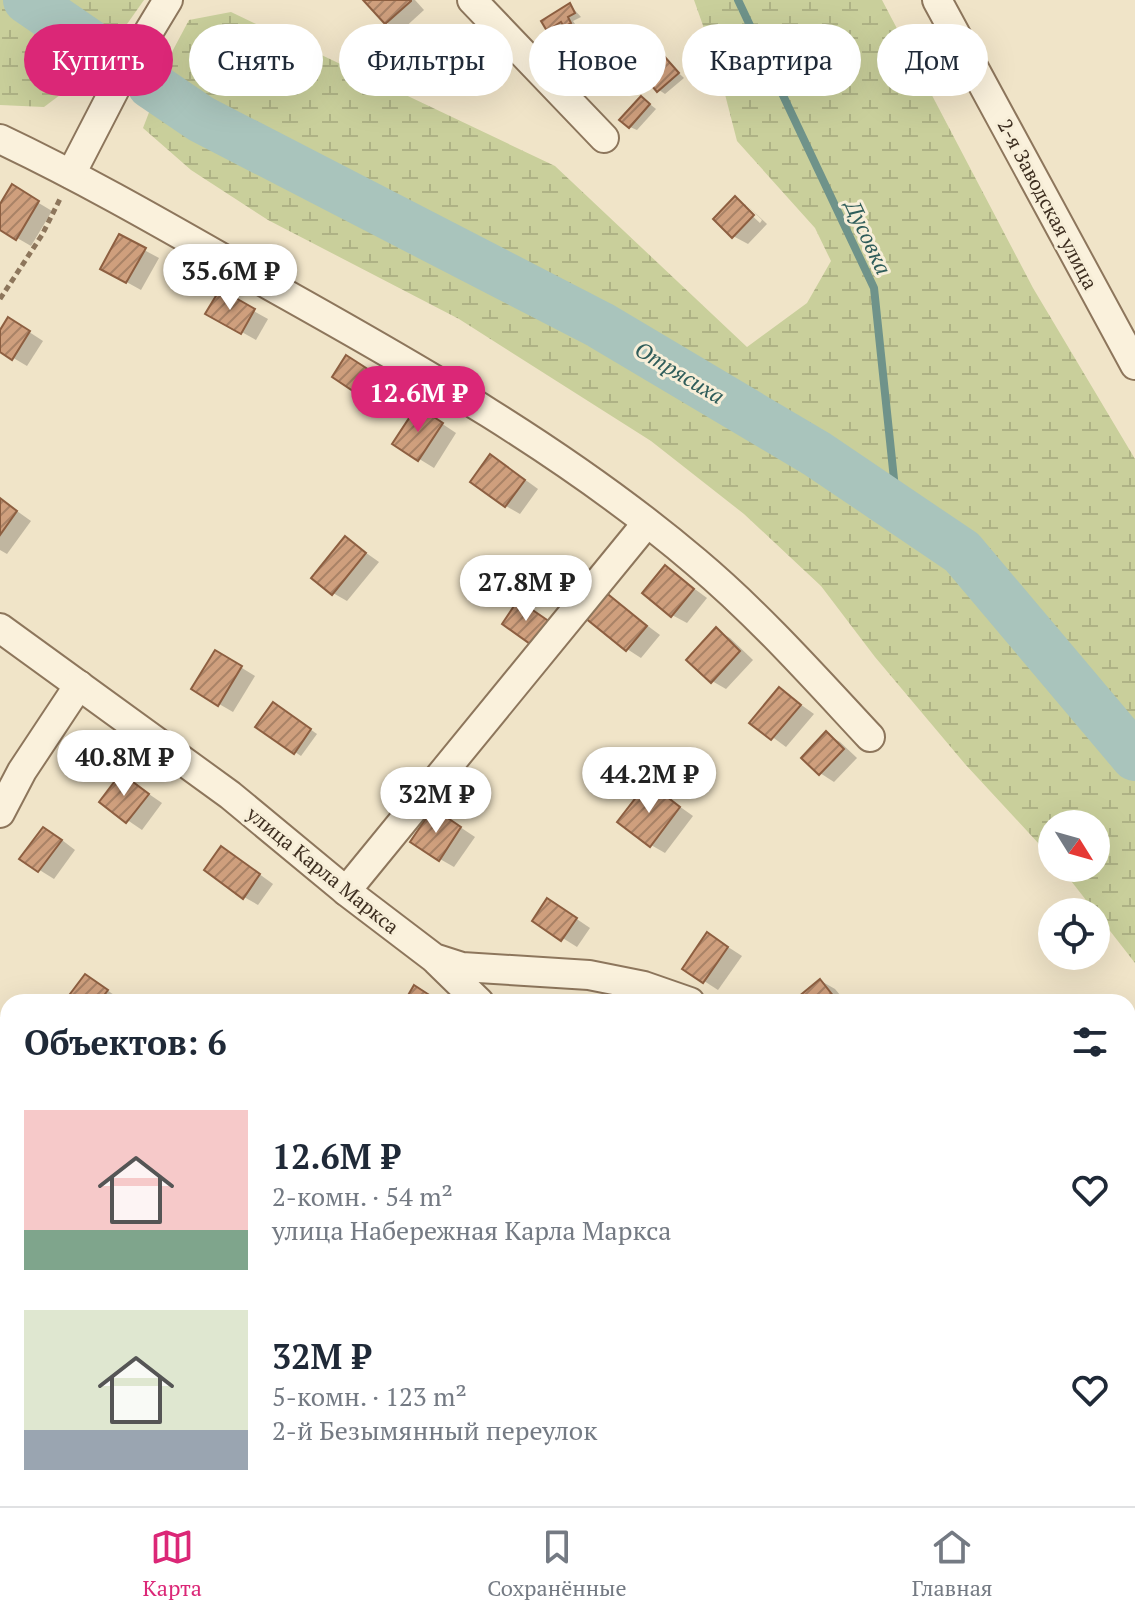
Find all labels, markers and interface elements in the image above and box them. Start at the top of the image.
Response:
chip: Купить [24,24,173,96]
chip: Снять [189,24,323,96]
chip: Фильтры [339,24,513,96]
chip: Новое [529,24,666,96]
chip: Квартира [682,24,861,96]
chip: Дом [877,24,988,96]
street label: 2-я Заводская улица [992,114,1104,294]
water label: Дусовка [838,193,899,279]
pin: 35.6M ₽ [156,244,304,312]
text: 35.6M ₽ [181,253,279,287]
water label: Отрясиха [630,334,730,410]
pin: 12.6M ₽ [344,366,492,434]
text: 12.6M ₽ [369,375,467,409]
pin: 27.8M ₽ [452,555,600,623]
text: 27.8M ₽ [478,564,574,598]
pin: 40.8M ₽ [50,730,198,798]
text: 40.8M ₽ [75,739,173,773]
pin: 44.2M ₽ [575,747,723,815]
text: 44.2M ₽ [600,756,698,790]
pin: 32M ₽ [380,767,492,835]
text: 32M ₽ [398,776,474,810]
street label: улица Карла Маркса [241,800,405,940]
north arrow [1038,810,1110,882]
map controls [1038,810,1110,970]
button: locate [1038,898,1110,970]
text: Объектов: 6 [24,1020,227,1065]
icon: filters [1068,1020,1112,1064]
text: 12.6M ₽ [272,1134,400,1179]
icon: home [88,1142,184,1238]
icon: heart [1068,1168,1112,1212]
text: 2-комн. · 54 m² [272,1179,453,1213]
text: улица Набережная Карла Маркса [272,1213,671,1247]
text: 32M ₽ [272,1334,370,1379]
icon: home [88,1342,184,1438]
icon: heart [1068,1368,1112,1412]
text: 5-комн. · 123 m² [272,1379,467,1413]
text: 2-й Безымянный переулок [272,1413,597,1447]
tab: Карта [143,1525,202,1602]
tab: Сохранённые [487,1525,627,1602]
tab: Главная [912,1525,992,1602]

